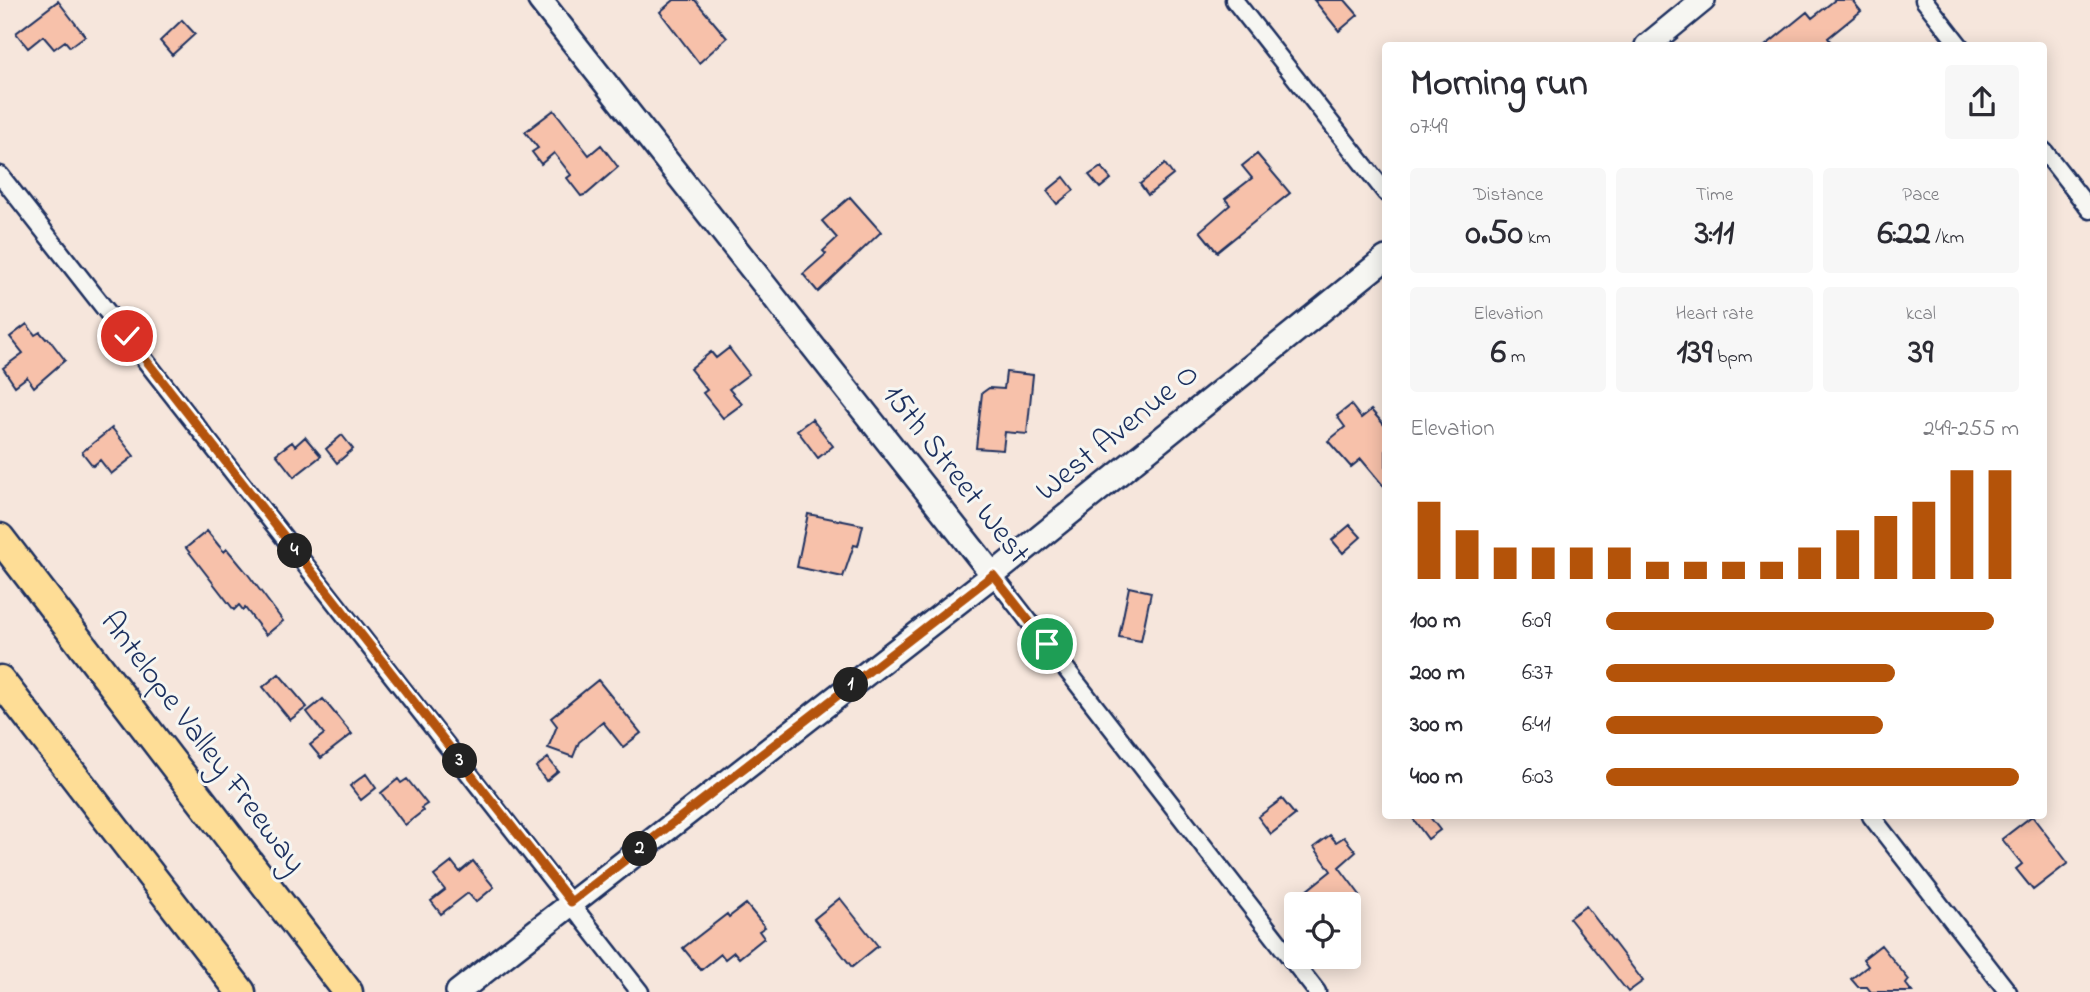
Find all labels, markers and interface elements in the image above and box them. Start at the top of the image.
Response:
text: Morning run [1410,57,1588,113]
button: share [1945,65,2019,139]
text: 07:49 [1410,111,1448,144]
text: Distance [1473,182,1543,209]
text: Time [1696,182,1733,209]
text: Pace [1902,182,1939,209]
text: 0.50 [1466,209,1523,260]
text: 3:11 [1695,209,1734,260]
text: 6:22 [1877,209,1931,260]
text: km [1523,225,1551,252]
text: /km [1931,225,1964,252]
text: Elevation [1473,301,1543,328]
text: Heart rate [1676,301,1753,328]
text: kcal [1906,301,1936,328]
pin [97,306,157,366]
icon: check [108,317,146,355]
text: 6 [1491,328,1506,379]
text: 139 [1676,328,1713,379]
text: 39 [1908,328,1933,379]
text: m [1506,344,1526,371]
text: bpm [1713,344,1752,371]
street label: West Avenue O [1026,352,1210,514]
street label: 15th Street West [870,375,1041,575]
text: Elevation [1410,413,1495,446]
text: 249–255 m [1923,413,2019,446]
pin: 4 [278,534,312,568]
text: 4 [291,537,298,564]
street label: Antelope Valley Freeway [87,602,317,884]
text: 100 m [1410,605,1461,638]
text: 6:09 [1522,605,1551,638]
pin [1017,614,1077,674]
icon: arrive [1028,625,1066,663]
text: 200 m [1410,657,1465,690]
text: 6:37 [1522,657,1553,690]
pin: 1 [834,668,868,702]
text: 1 [847,671,854,698]
text: 300 m [1410,709,1463,742]
text: 6:41 [1522,709,1551,742]
pin: 3 [442,744,477,778]
text: 3 [456,747,463,774]
text: 400 m [1410,761,1463,794]
text: 6:03 [1522,761,1554,794]
pin: 2 [622,832,658,866]
text: 2 [635,835,644,862]
map controls [1284,892,1361,969]
button: locate [1284,892,1361,969]

